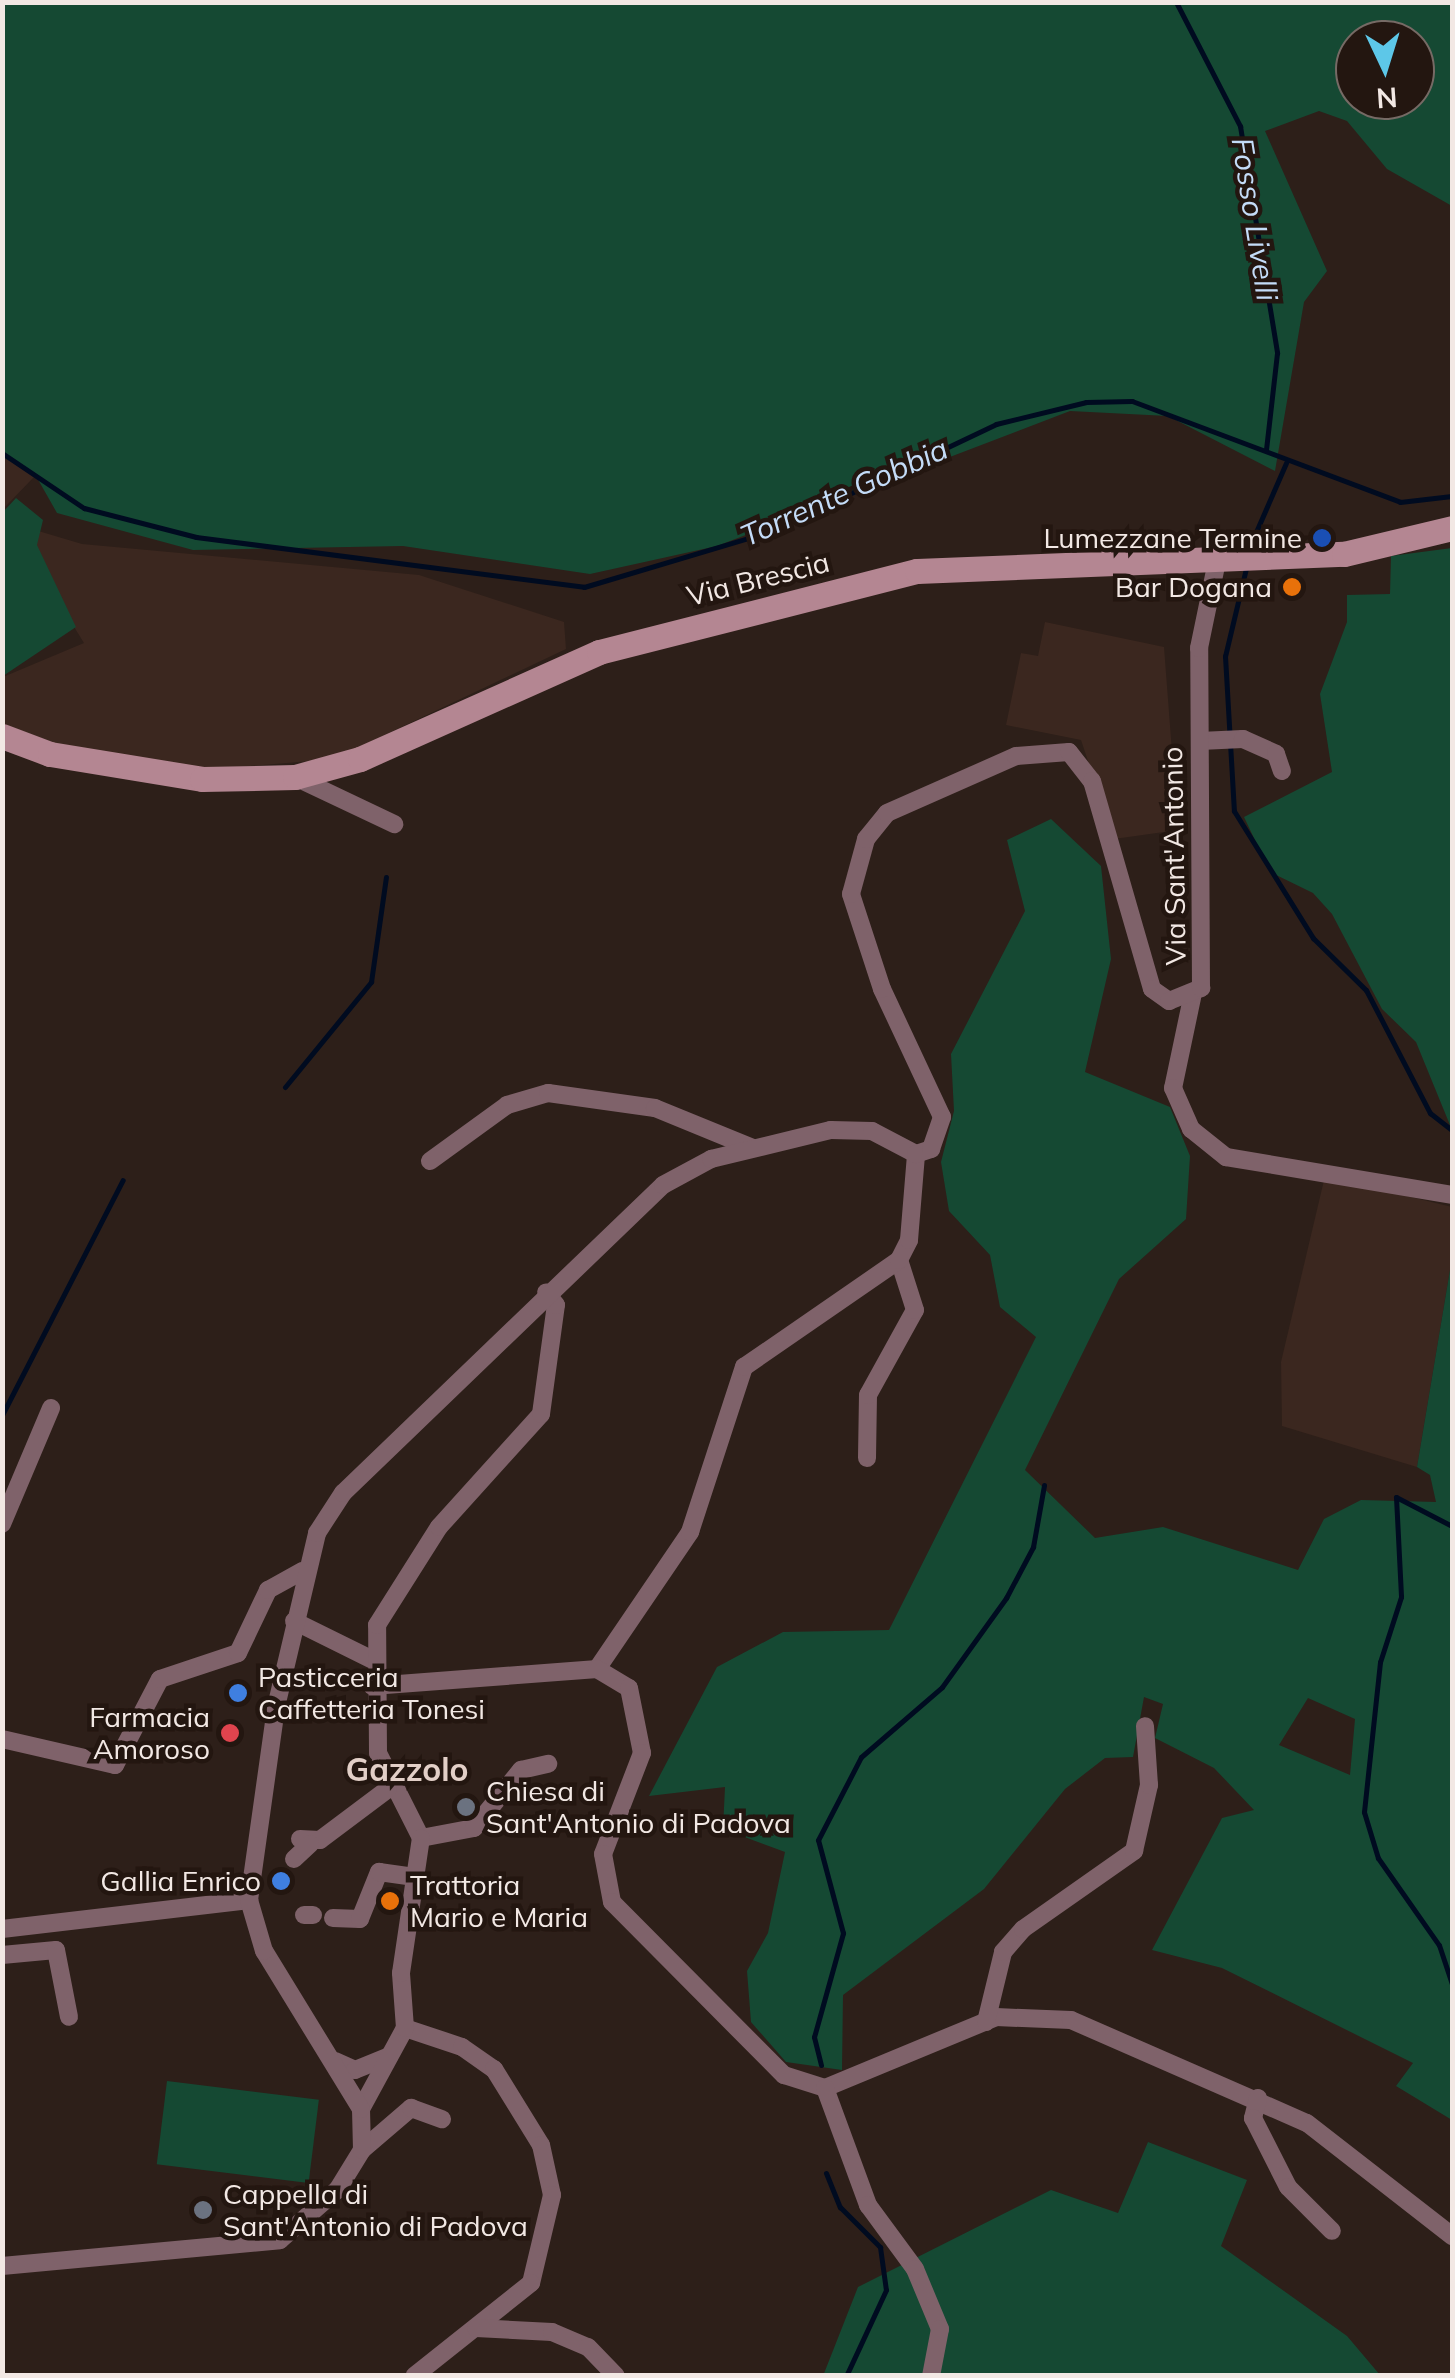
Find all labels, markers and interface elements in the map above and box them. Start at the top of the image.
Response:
north arrow [1335,20,1435,120]
text: N [1375,80,1399,117]
water label: Fosso Livelli [1224,135,1286,303]
water label: Torrente Gobbia [735,430,953,554]
place label: Lumezzane Termine [1043,521,1302,555]
marker: Lumezzane Termine [1311,527,1333,549]
street label: Via Brescia [683,545,833,613]
place label: Bar Dogana [1115,570,1272,604]
marker: Bar Dogana [1281,576,1303,598]
street label: Via Sant'Antonio [1155,746,1193,966]
place label: Pasticceria Caffetteria Tonesi [258,1660,485,1726]
marker: Pasticceria Caffetteria Tonesi [227,1682,249,1704]
place label: Farmacia Amoroso [89,1700,210,1766]
marker: Farmacia Amoroso [219,1722,241,1744]
district label: Gazzolo [345,1750,469,1788]
place label: Chiesa di Sant'Antonio di Padova [486,1774,791,1840]
marker: Chiesa di Sant'Antonio di Padova [455,1796,477,1818]
place label: Gallia Enrico [100,1864,261,1898]
place label: Trattoria Mario e Maria [410,1868,588,1934]
marker: Gallia Enrico [270,1870,292,1892]
marker: Trattoria Mario e Maria [379,1890,401,1912]
place label: Cappella di Sant'Antonio di Padova [223,2177,528,2243]
marker: Cappella di Sant'Antonio di Padova [192,2199,214,2221]

